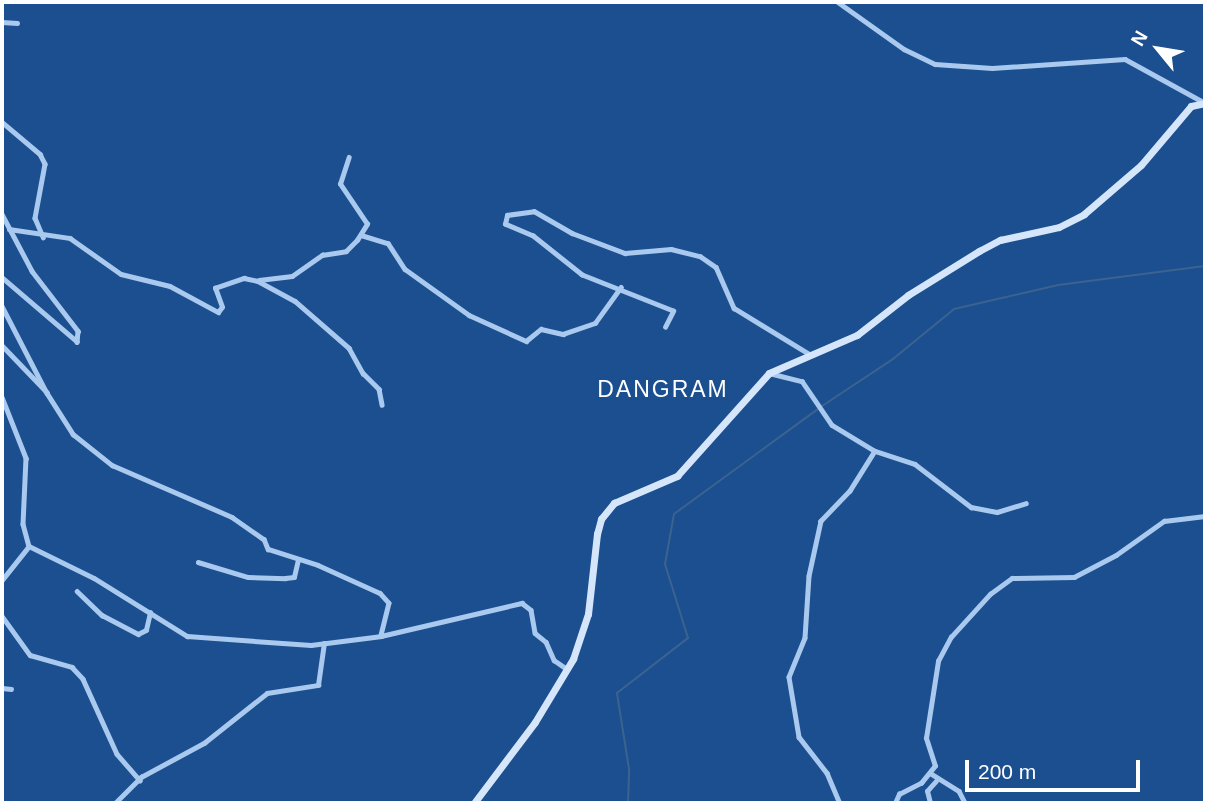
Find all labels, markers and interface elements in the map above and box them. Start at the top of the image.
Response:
north arrow [1123,14,1193,84]
text: N [1127,27,1152,49]
district label: DANGRAM [598,375,728,403]
scale bar [969,746,1144,790]
text: 200 m [978,760,1036,783]

